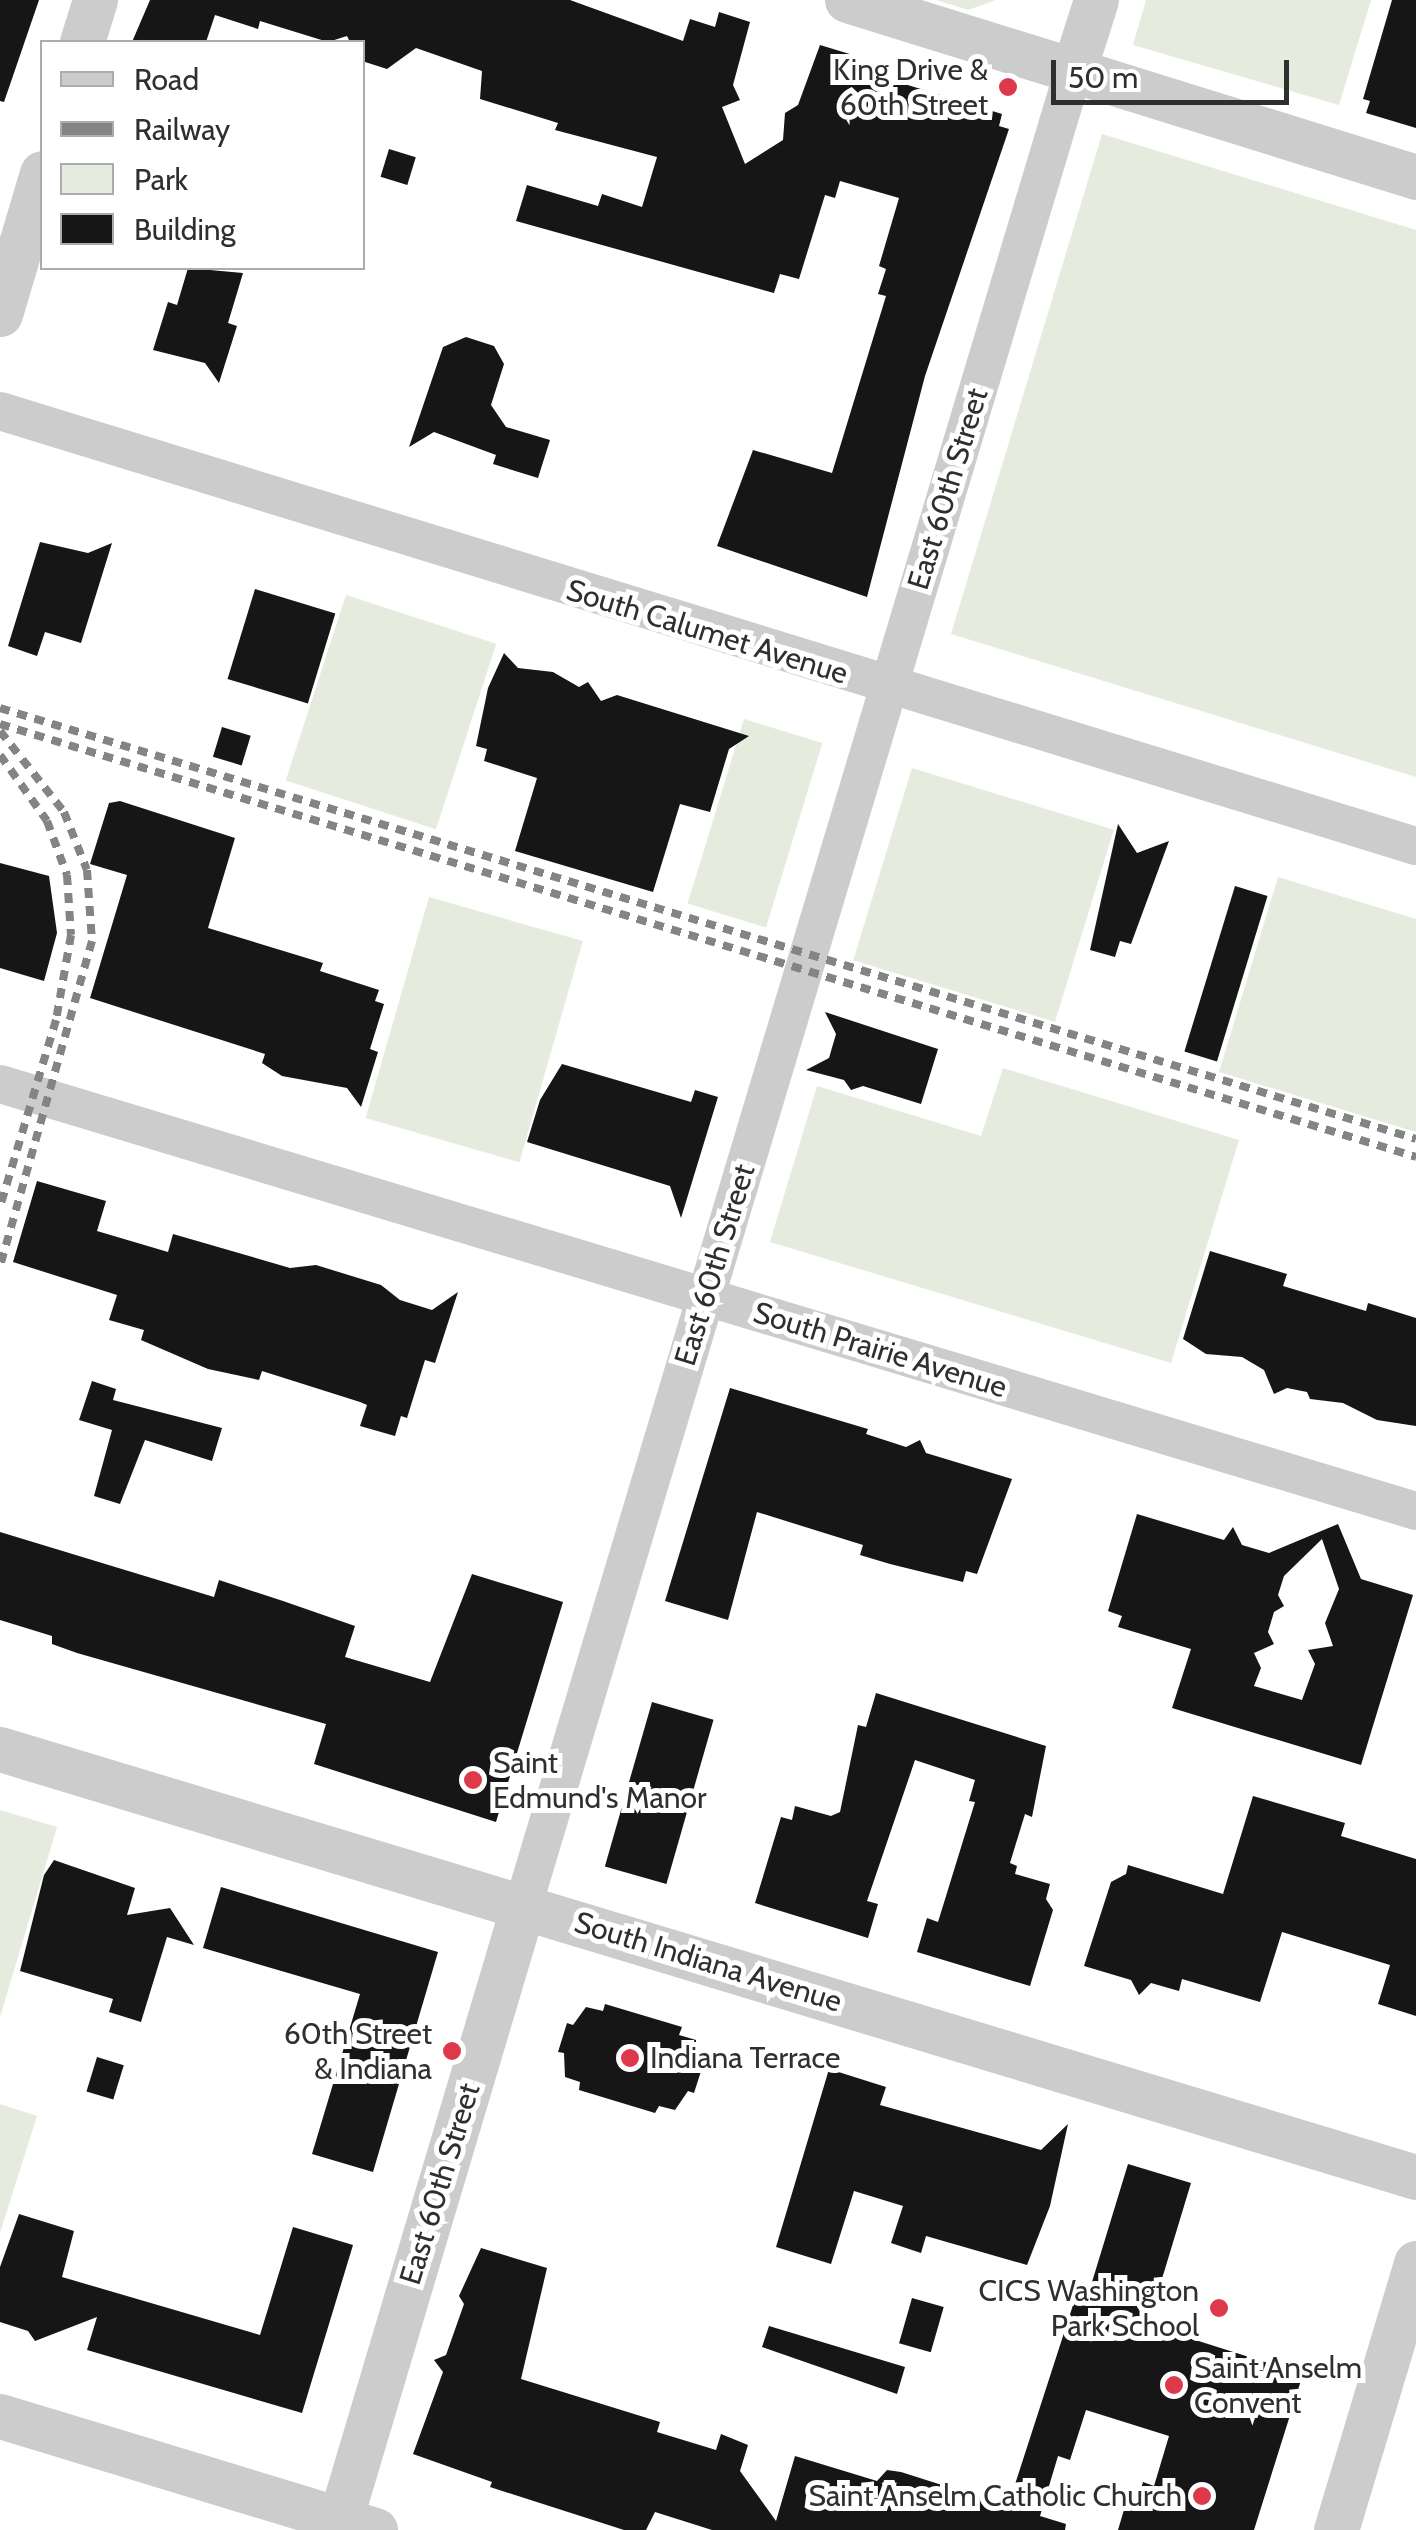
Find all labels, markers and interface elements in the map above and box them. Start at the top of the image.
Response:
legend [40,40,365,270]
scale bar [1056,40,1294,102]
place label: King Drive & 60th Street [833,52,988,122]
text: 50 m [1068,59,1138,96]
text: Road [134,61,199,98]
marker: King Drive & 60th Street [997,76,1019,98]
text: Railway [134,111,230,148]
text: Park [134,161,188,198]
text: Building [134,211,236,248]
street label: East 60th Street [900,384,996,594]
street label: South Calumet Avenue [562,572,852,692]
street label: East 60th Street [667,1160,763,1370]
street label: South Prairie Avenue [749,1294,1011,1406]
place label: Saint Edmund's Manor [493,1745,707,1816]
marker: Saint Edmund's Manor [462,1769,484,1791]
street label: South Indiana Avenue [570,1904,846,2020]
place label: 60th Street & Indiana [284,2016,432,2086]
marker: 60th Street & Indiana [441,2040,463,2062]
place label: Indiana Terrace [650,2040,840,2076]
marker: Indiana Terrace [619,2047,641,2069]
street label: East 60th Street [392,2079,488,2289]
place label: CICS Washington Park School [979,2273,1199,2344]
marker: CICS Washington Park School [1208,2297,1230,2319]
place label: Saint Anselm Convent [1194,2350,1362,2420]
marker: Saint Anselm Convent [1163,2374,1185,2396]
place label: Saint Anselm Catholic Church [808,2478,1182,2514]
marker: Saint Anselm Catholic Church [1191,2485,1213,2507]

